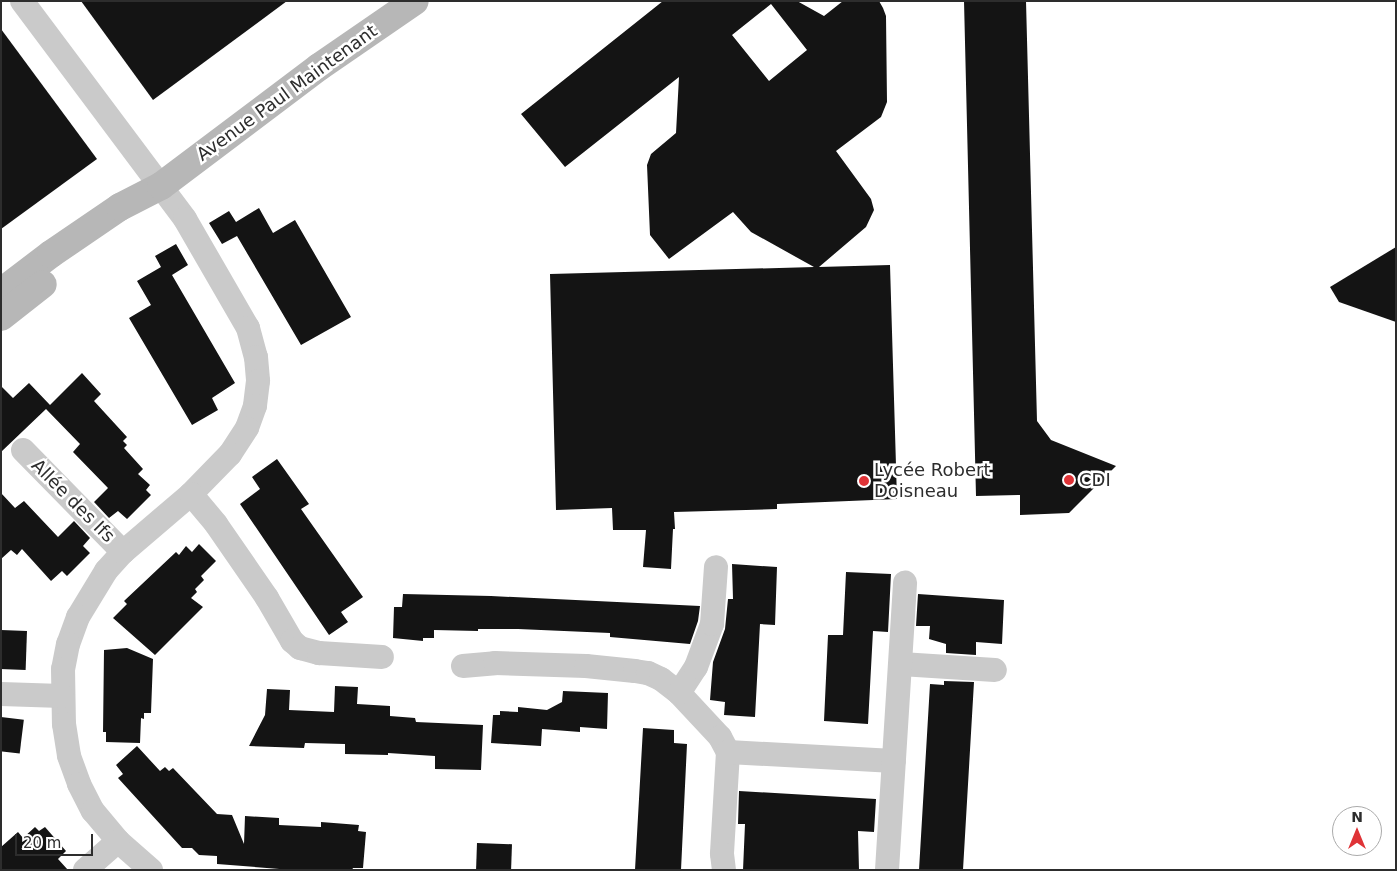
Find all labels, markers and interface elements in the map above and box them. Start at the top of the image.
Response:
street label: Avenue Paul Maintenant [193,20,381,166]
street label: Allée des Ifs [27,455,119,547]
place label: Lycée Robert Doisneau [874,460,990,502]
place label: CDI [1079,469,1111,491]
marker: CDI [1063,474,1075,486]
marker: Lycée Robert Doisneau [858,475,870,487]
north arrow [1332,806,1382,856]
text: N [1351,809,1363,825]
scale bar [18,824,95,856]
text: 20 m [23,834,61,852]

